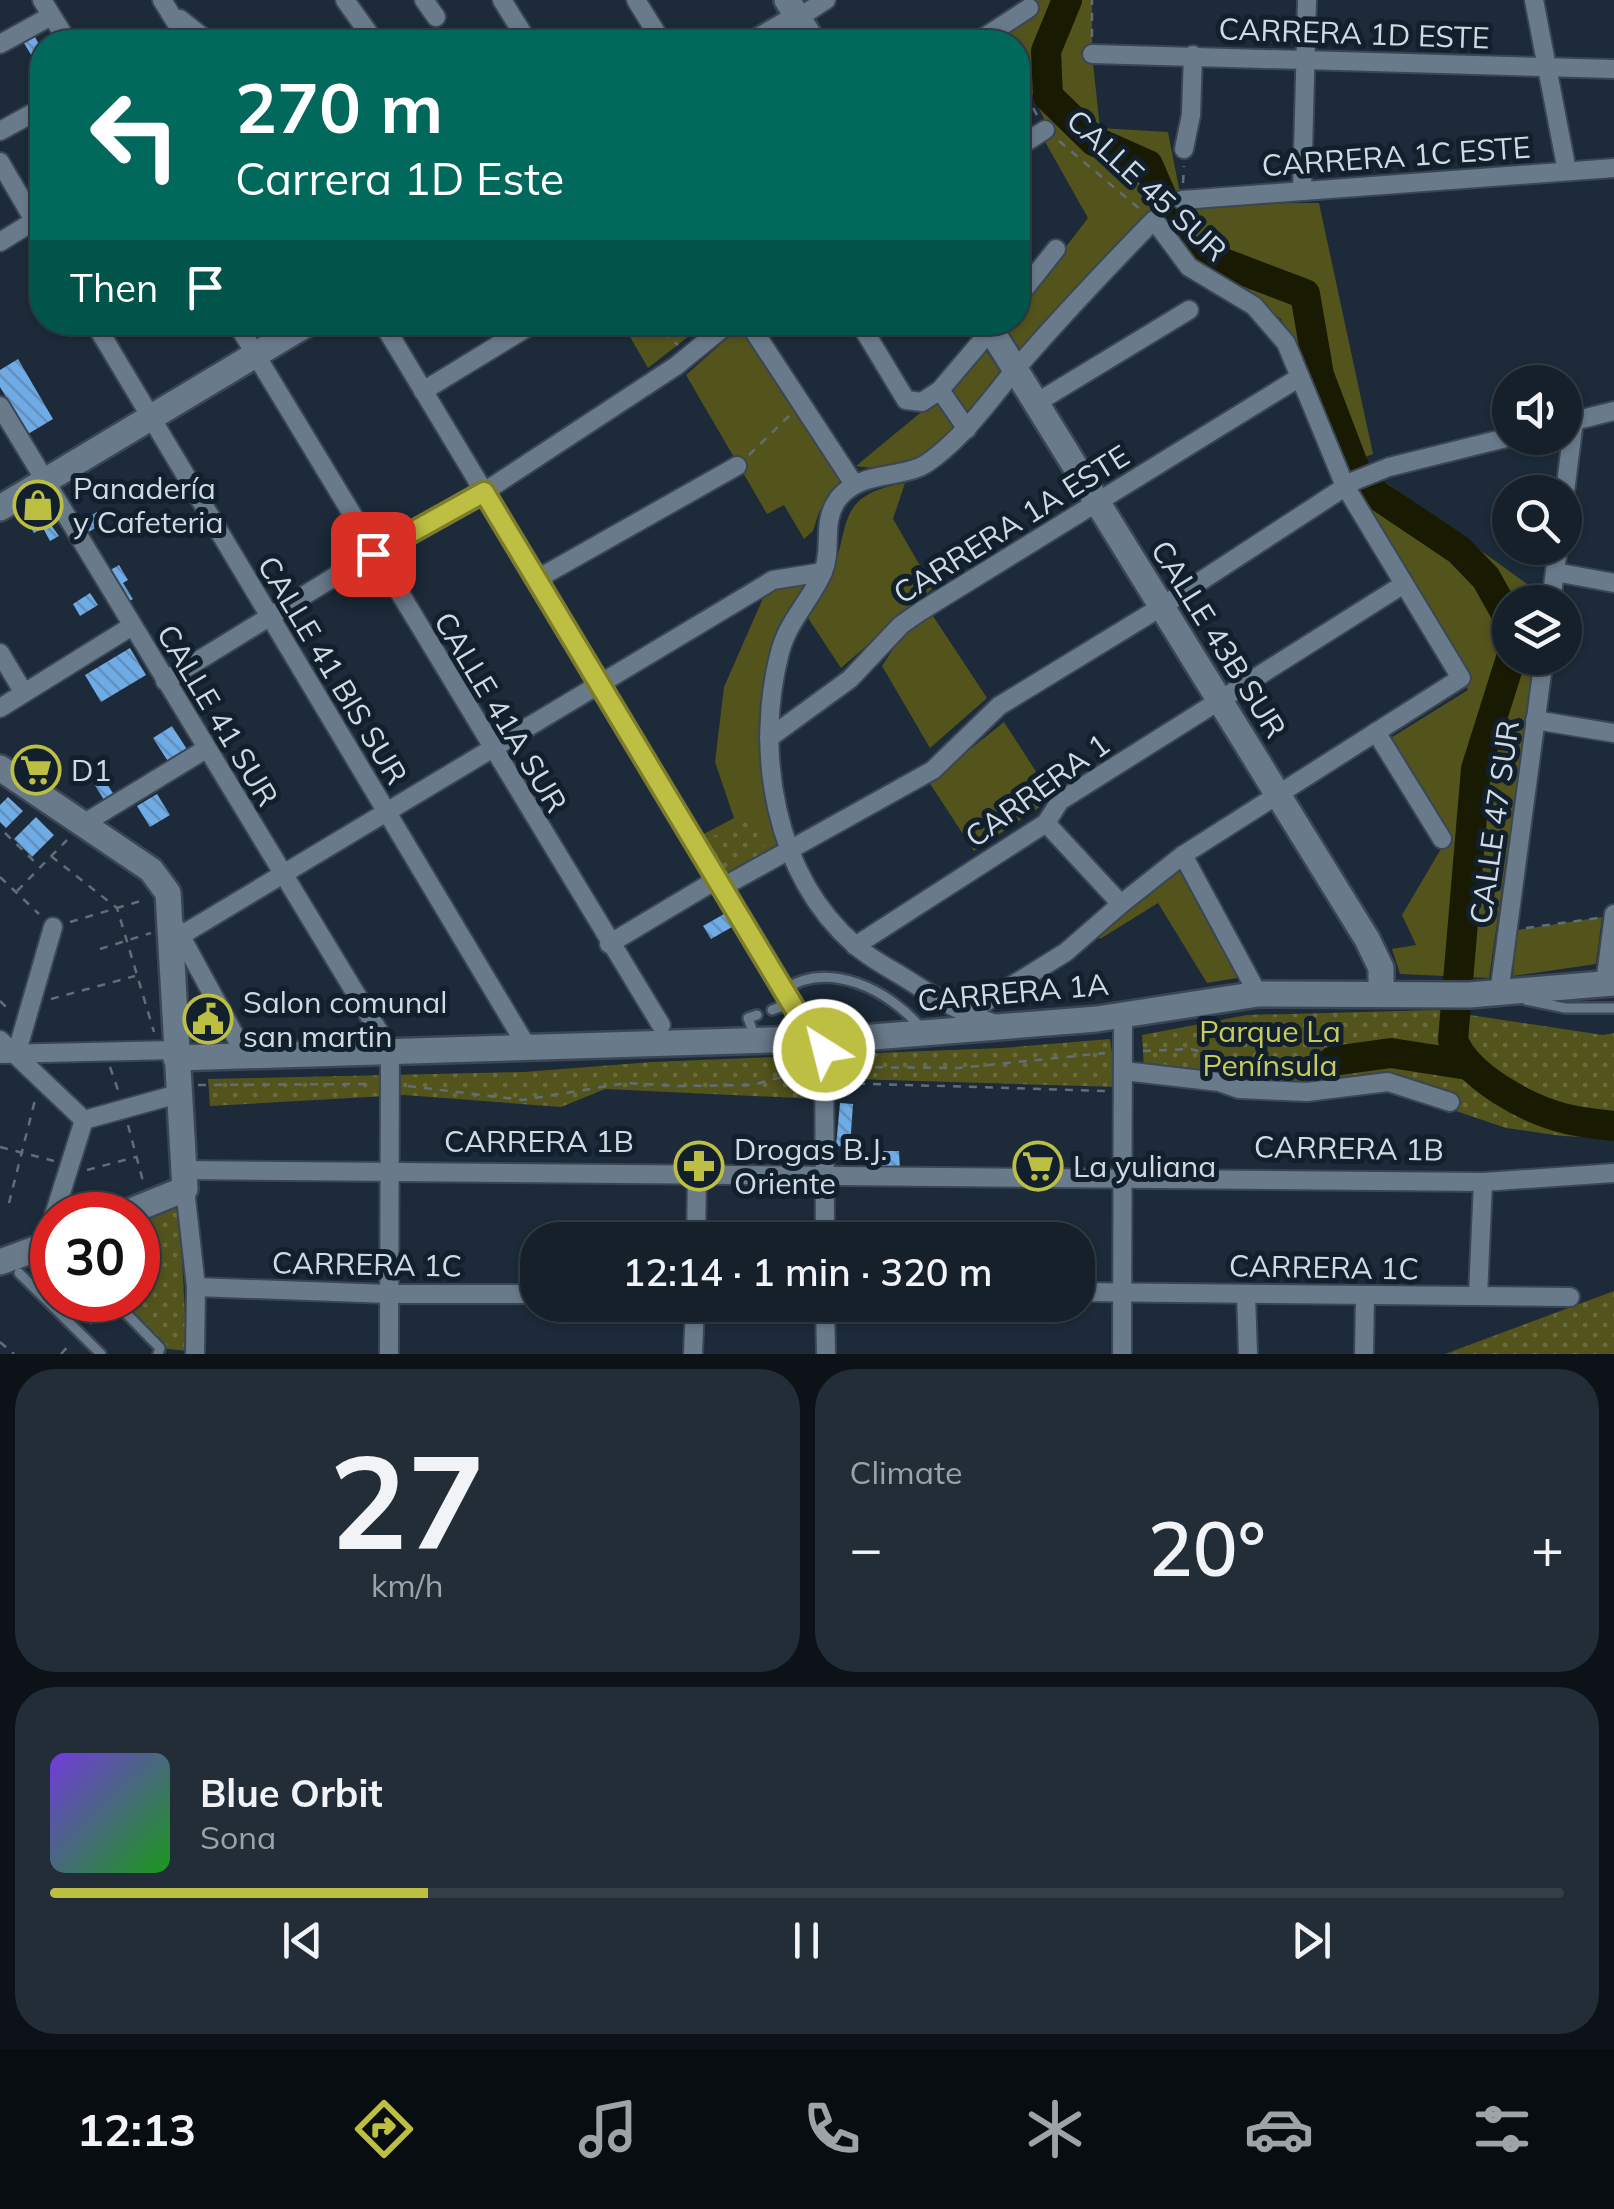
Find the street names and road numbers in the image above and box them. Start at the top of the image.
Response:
street label: CARRERA 1D ESTE [1218,9,1490,57]
street label: CALLE 45 SUR [1059,101,1235,269]
street label: CARRERA 1C ESTE [1260,128,1532,184]
street label: CARRERA 1A ESTE [886,436,1136,612]
street label: CALLE 43B SUR [1143,533,1295,745]
street label: CALLE 41 BIS SUR [250,549,416,791]
street label: CALLE 41A SUR [426,605,576,819]
street label: CALLE 41 SUR [149,617,287,813]
street label: CALLE 47 SUR [1461,718,1527,926]
street label: CARRERA 1 [957,725,1117,855]
street label: CARRERA 1A [916,965,1110,1019]
street label: CARRERA 1B [444,1122,634,1160]
street label: CARRERA 1B [1254,1127,1444,1169]
street label: CARRERA 1C [272,1243,462,1285]
street label: CARRERA 1C [1229,1246,1419,1288]

